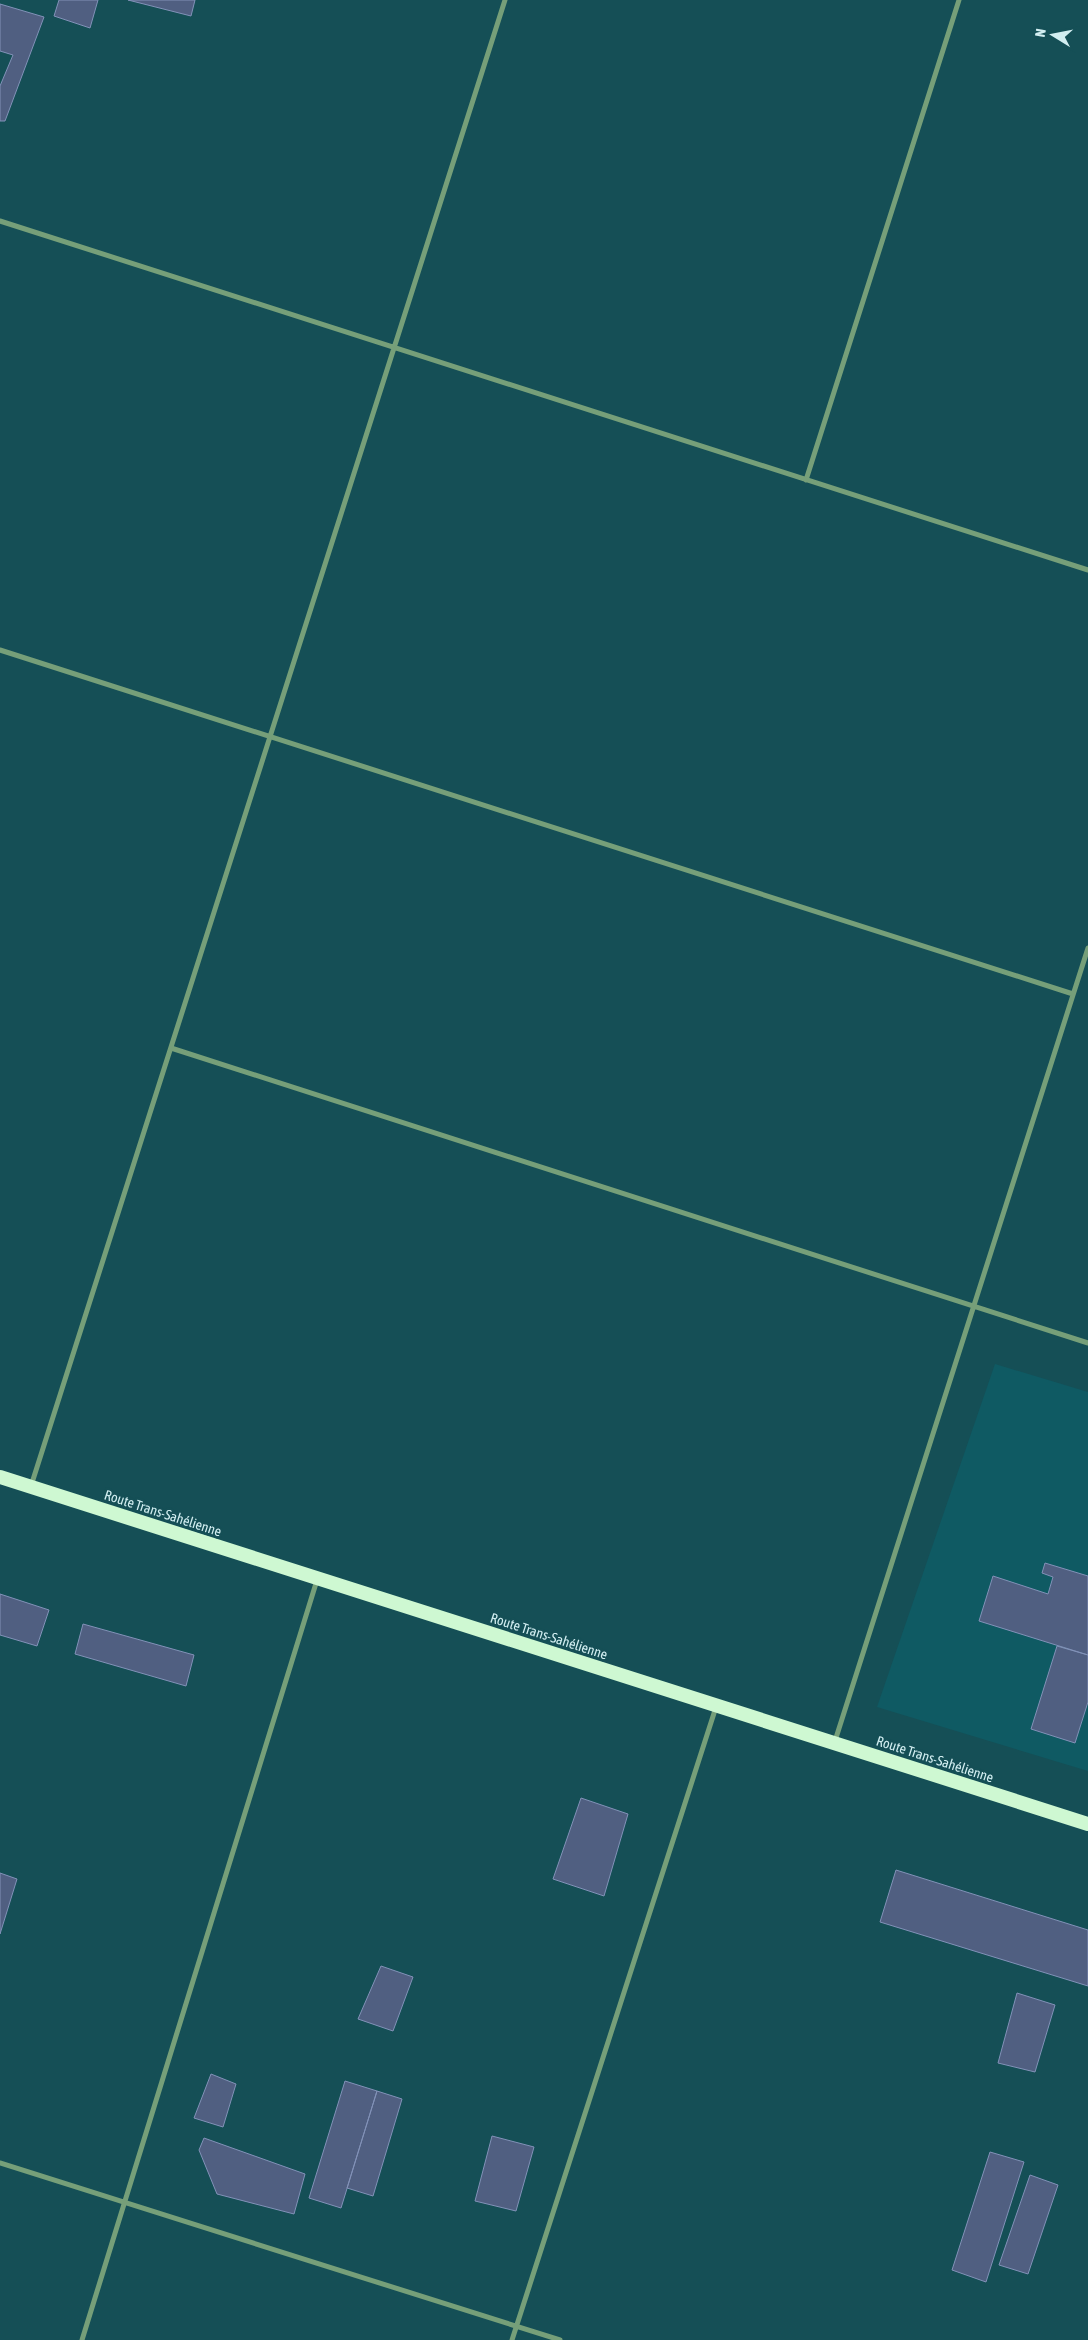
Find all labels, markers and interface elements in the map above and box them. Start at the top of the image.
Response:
north arrow [1028,10,1078,60]
text: N [1032,27,1049,38]
street label: Route Trans-Sahélienne [102,1487,224,1539]
street label: Route Trans-Sahélienne [488,1610,610,1662]
street label: Route Trans-Sahélienne [874,1733,996,1785]

